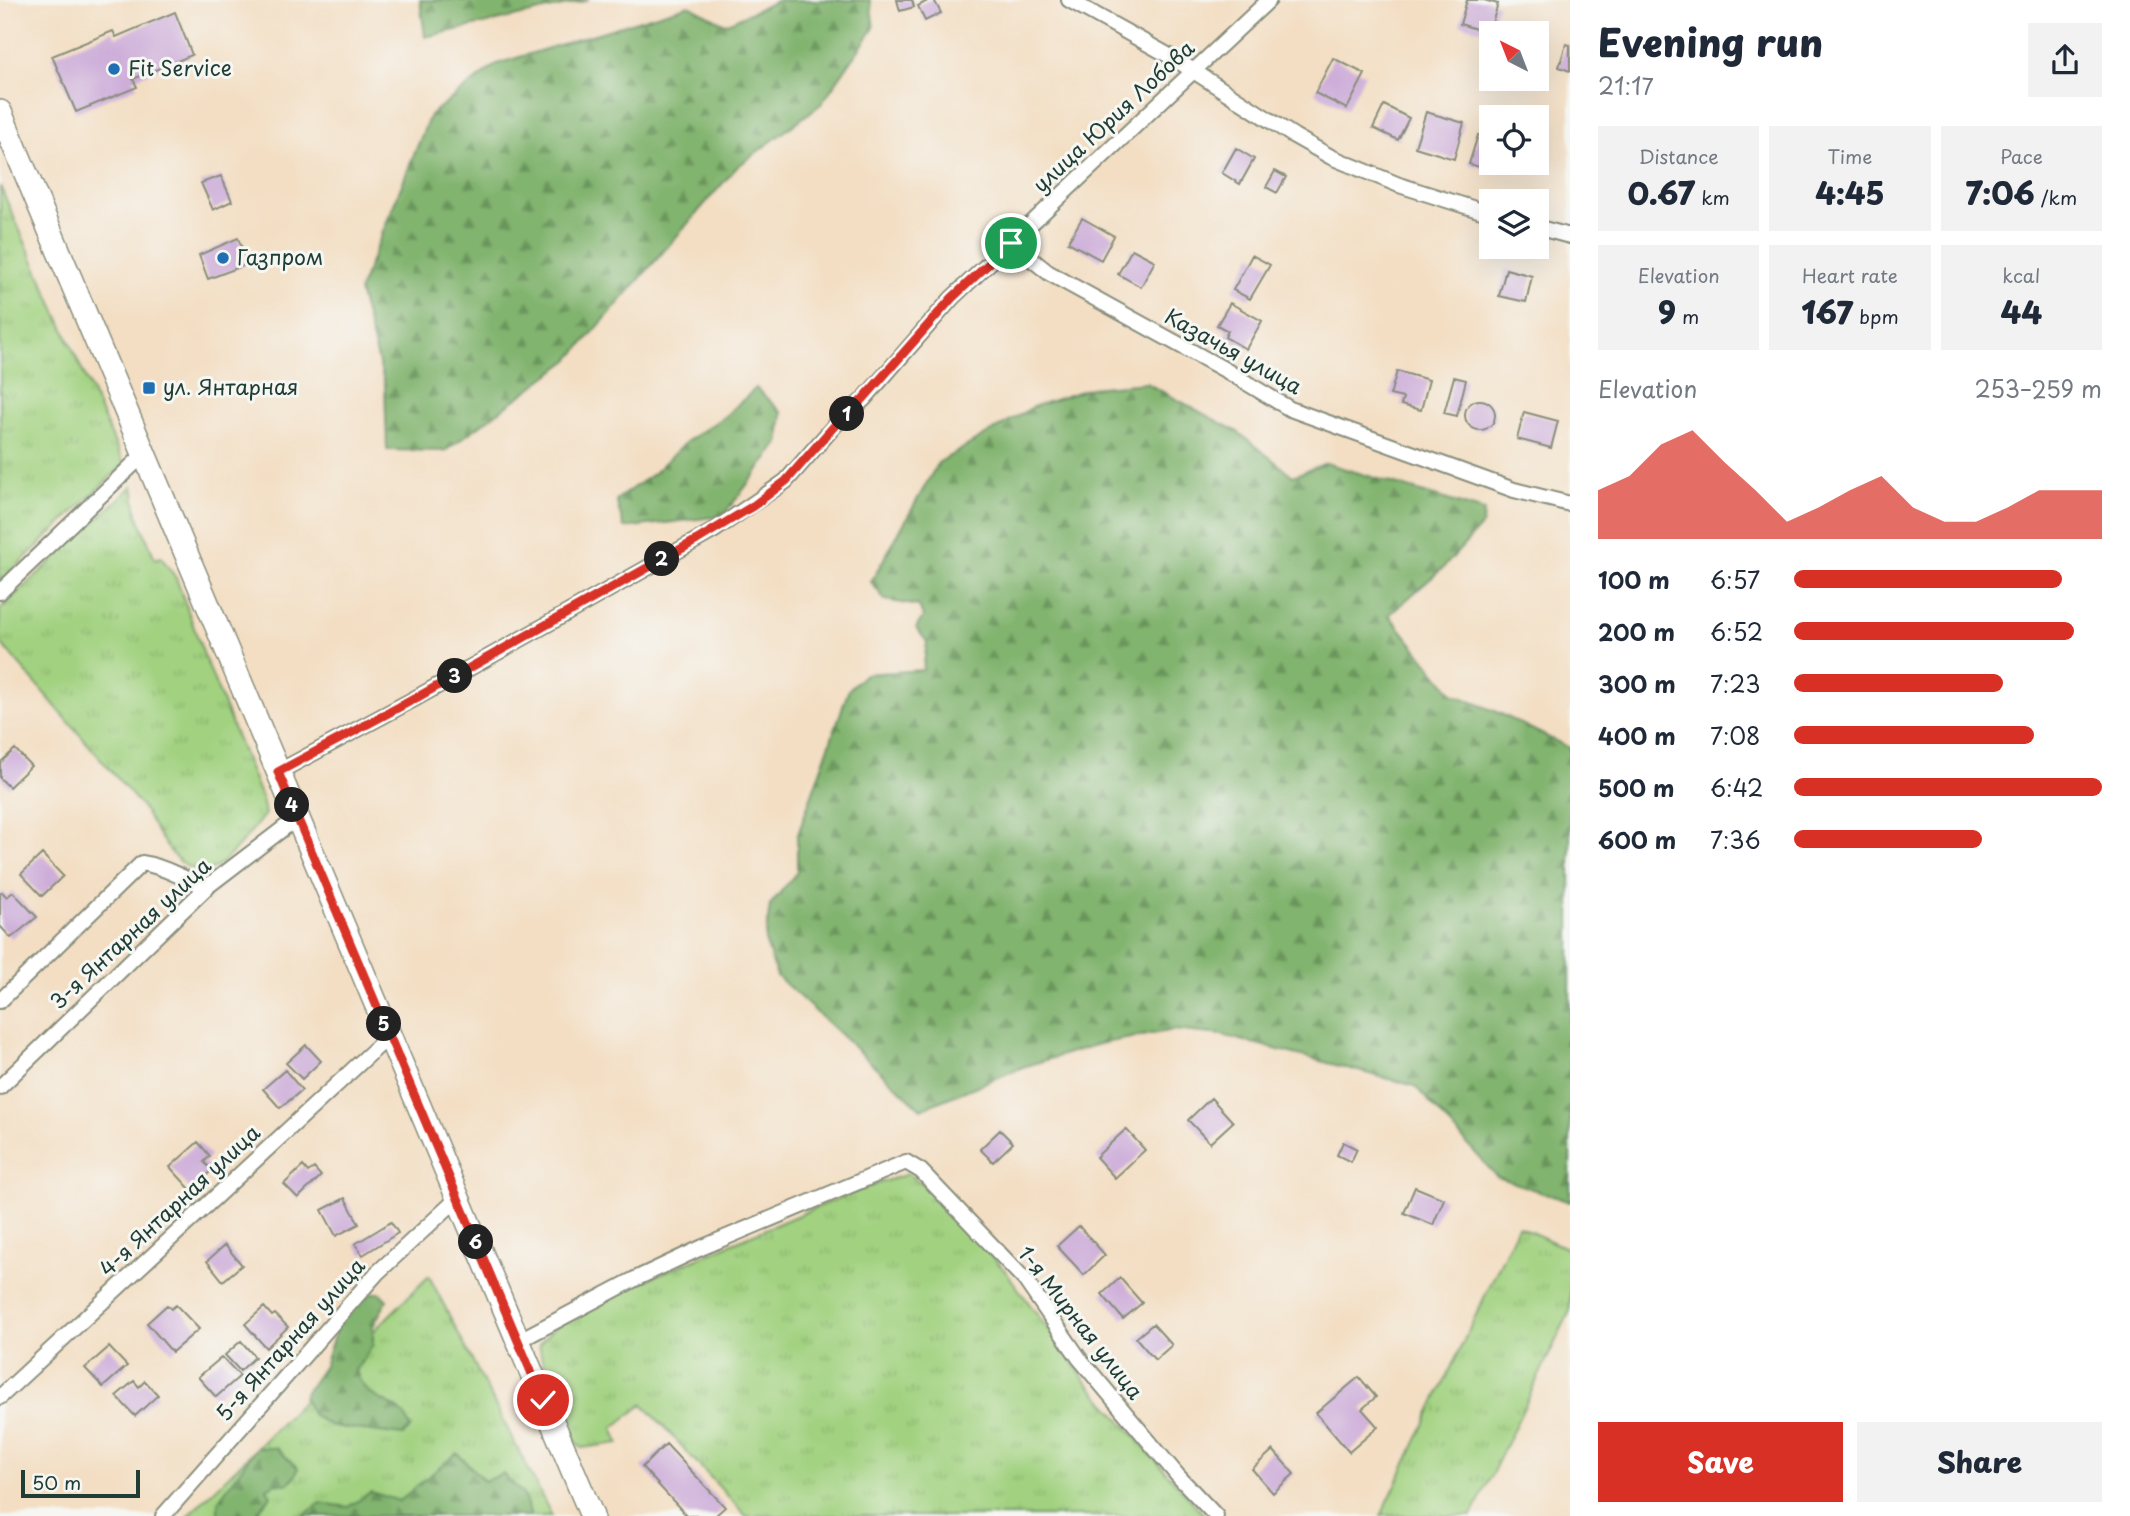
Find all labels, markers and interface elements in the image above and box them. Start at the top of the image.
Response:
text: Evening run [1598,13,1823,70]
north arrow [1479,21,1549,91]
map controls [1479,21,1549,259]
button: share [2028,23,2102,97]
street label: улица Юрия Лобова [1025,32,1201,199]
place label: Fit Service [128,51,232,83]
marker: Fit Service [106,61,122,77]
text: 21:17 [1598,68,1654,103]
button: locate [1479,105,1549,175]
text: Distance [1639,142,1719,170]
text: Time [1828,142,1872,170]
text: Pace [2000,142,2043,170]
text: 0.67 [1628,170,1695,215]
text: 4:45 [1815,170,1885,215]
text: 7:06 [1965,170,2035,215]
text: km [1695,183,1730,211]
text: /km [2035,183,2077,211]
button: layers [1479,189,1549,259]
pin [981,213,1041,273]
icon: arrive [992,224,1030,262]
place label: Газпром [237,240,323,272]
marker: Газпром [215,250,231,266]
text: Elevation [1638,261,1720,289]
text: Heart rate [1802,261,1898,289]
text: kcal [2002,261,2040,289]
text: 9 [1658,289,1676,334]
text: 167 [1801,289,1853,334]
text: 44 [2001,289,2042,334]
street label: Казачья улица [1159,299,1309,402]
text: m [1676,302,1699,330]
text: bpm [1853,302,1899,330]
place label: ул. Янтарная [163,370,298,402]
text: Elevation [1598,371,1697,406]
text: 253–259 m [1975,371,2102,406]
marker: ул. Янтарная [141,380,157,396]
pin: 1 [830,396,864,432]
text: 1 [842,399,851,427]
pin: 2 [644,542,680,576]
text: 2 [655,544,668,572]
text: 100 m [1598,562,1670,597]
text: 6:57 [1710,562,1760,597]
text: 200 m [1598,614,1675,649]
text: 6:52 [1710,614,1763,649]
pin: 3 [438,658,472,694]
text: 3 [448,661,461,689]
text: 300 m [1598,666,1676,701]
text: 7:23 [1710,666,1760,701]
text: 400 m [1598,718,1676,753]
text: 7:08 [1710,718,1761,753]
text: 500 m [1598,770,1675,805]
text: 6:42 [1710,770,1763,805]
pin: 4 [274,788,310,822]
text: 4 [285,790,298,818]
text: 600 m [1598,822,1676,857]
text: 7:36 [1710,822,1761,857]
street label: 3-я Янтарная улица [42,849,218,1016]
pin: 5 [366,1006,402,1042]
text: 5 [377,1009,390,1037]
street label: 4-я Янтарная улица [91,1116,267,1283]
pin: 6 [458,1224,494,1260]
text: 6 [469,1227,482,1255]
street label: 1-я Мирная улица [1011,1238,1152,1406]
street label: 5-я Янтарная улица [207,1249,372,1427]
pin [513,1370,573,1430]
icon: check [524,1381,562,1419]
button: Save [1598,1422,1843,1502]
button: Share [1857,1422,2102,1502]
scale bar [21,1467,140,1499]
text: 50 m [32,1468,81,1496]

